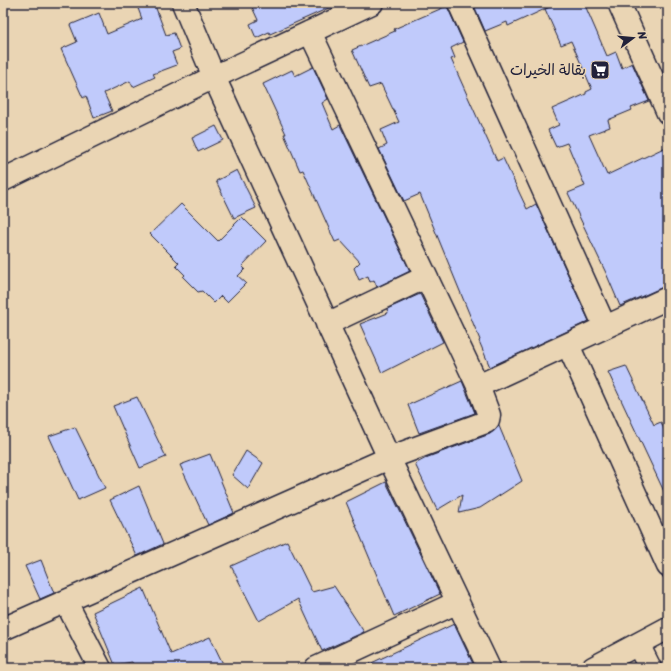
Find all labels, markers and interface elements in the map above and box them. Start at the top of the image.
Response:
north arrow [613,18,653,58]
text: N [632,28,652,42]
place label: بقالة الخيرات [510,57,586,83]
supermarket icon: بقالة الخيرات [589,59,611,81]

